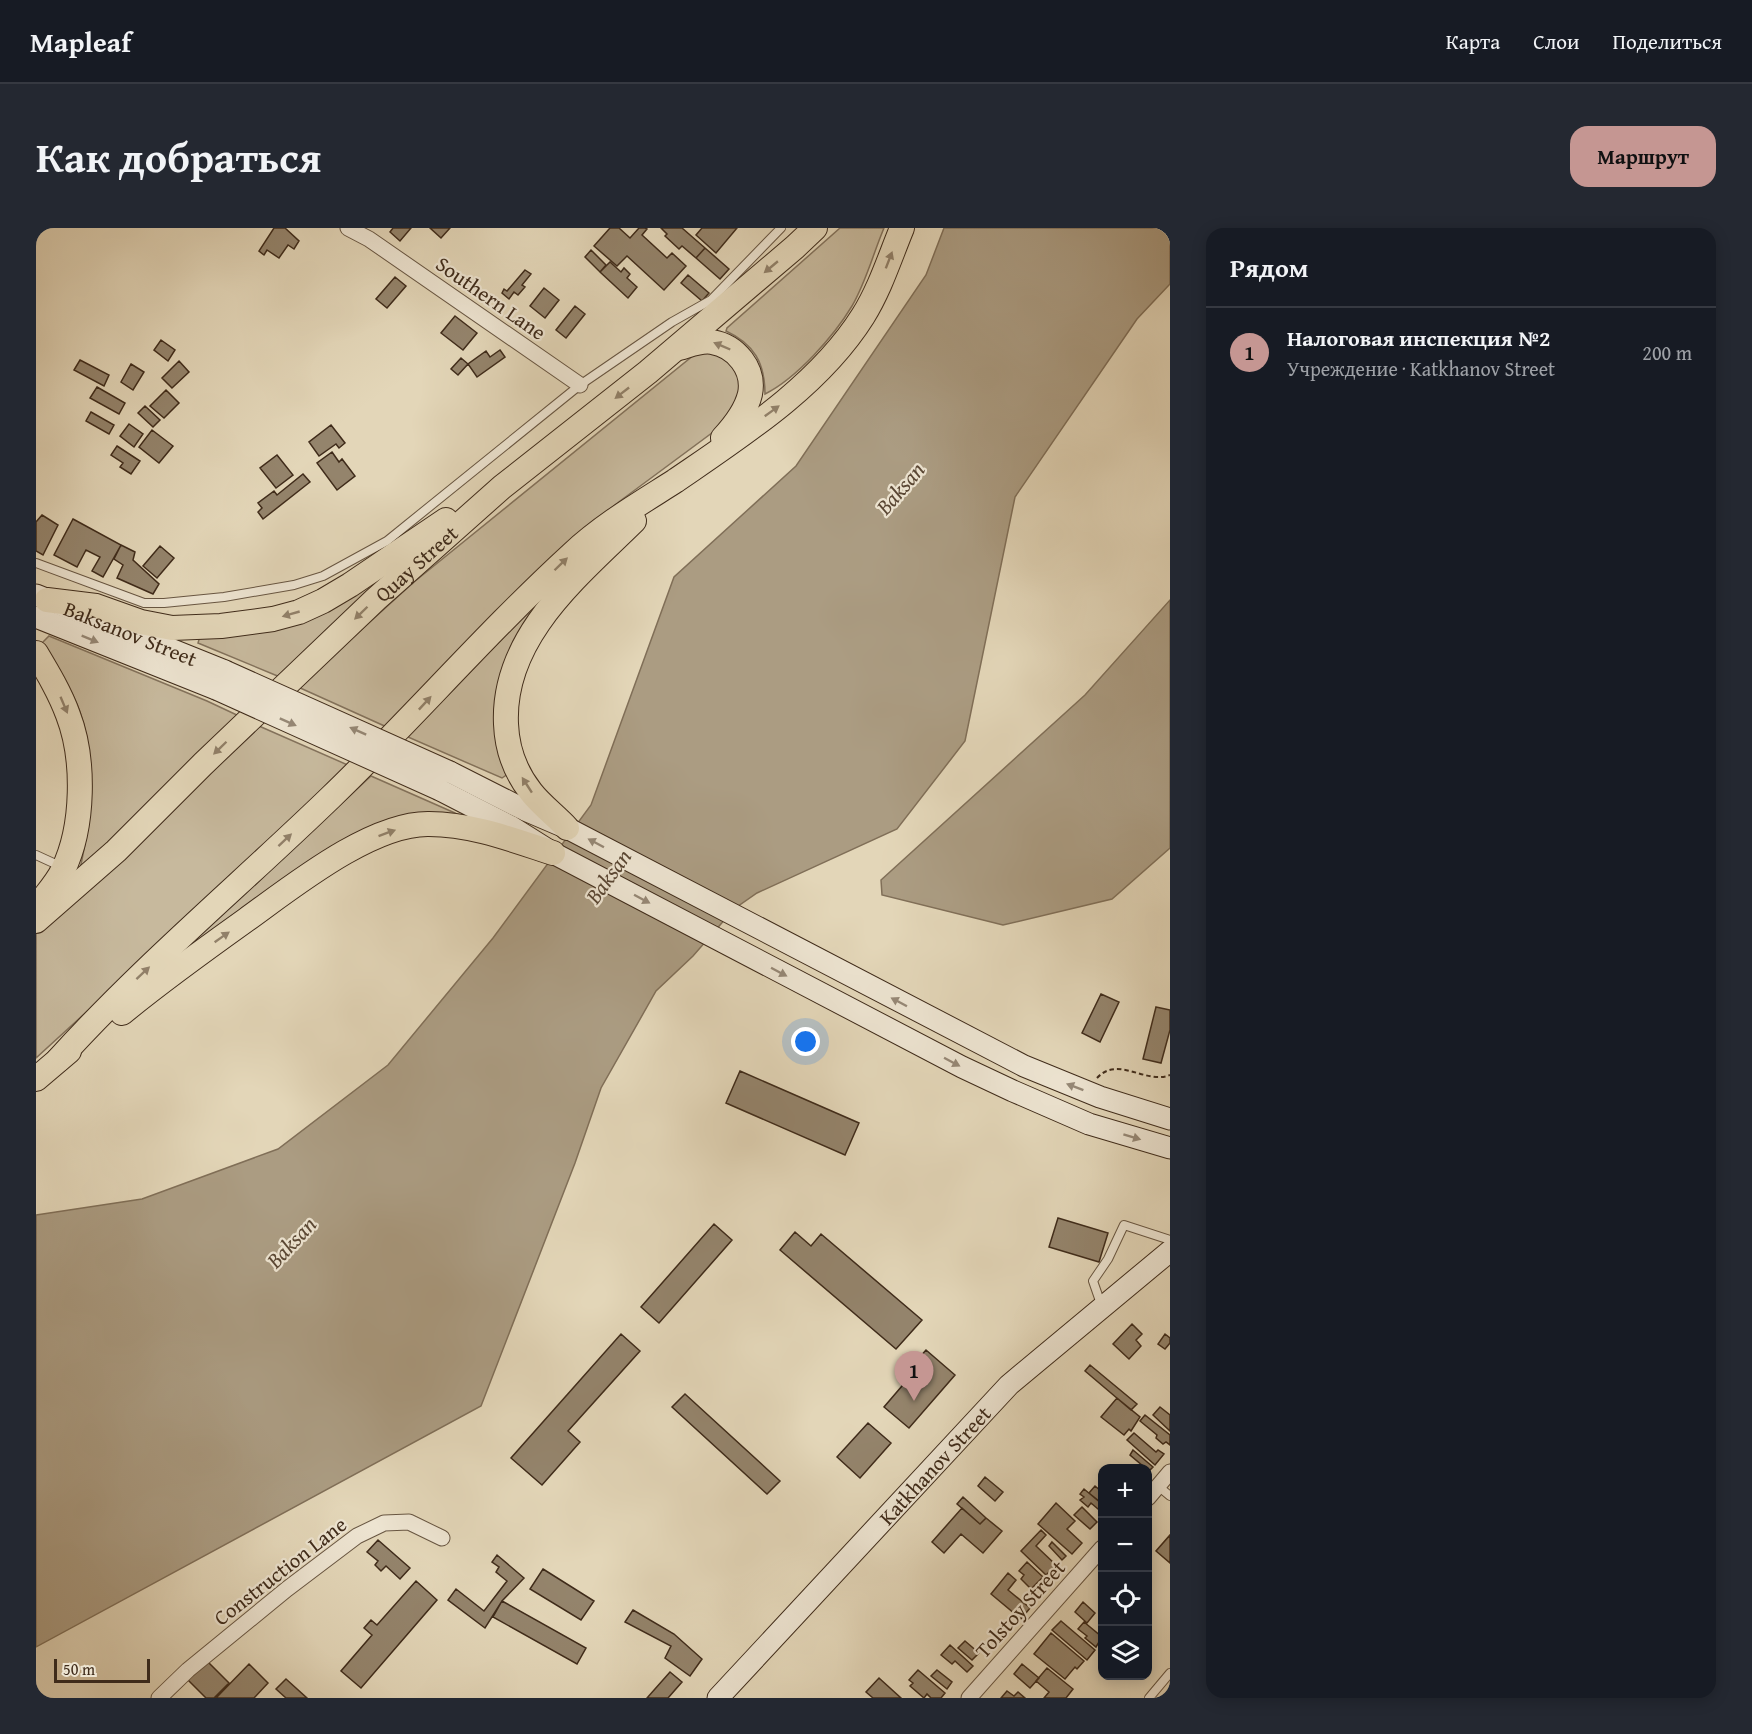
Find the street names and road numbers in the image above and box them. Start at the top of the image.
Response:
street label: Southern Lane [430,249,553,348]
street label: Quay Street [368,517,465,609]
street label: Baksanov Street [59,592,202,674]
street label: Katkhanov Street [871,1398,998,1532]
street label: Construction Lane [207,1509,353,1633]
street label: Tolstoy Street [968,1553,1073,1665]

